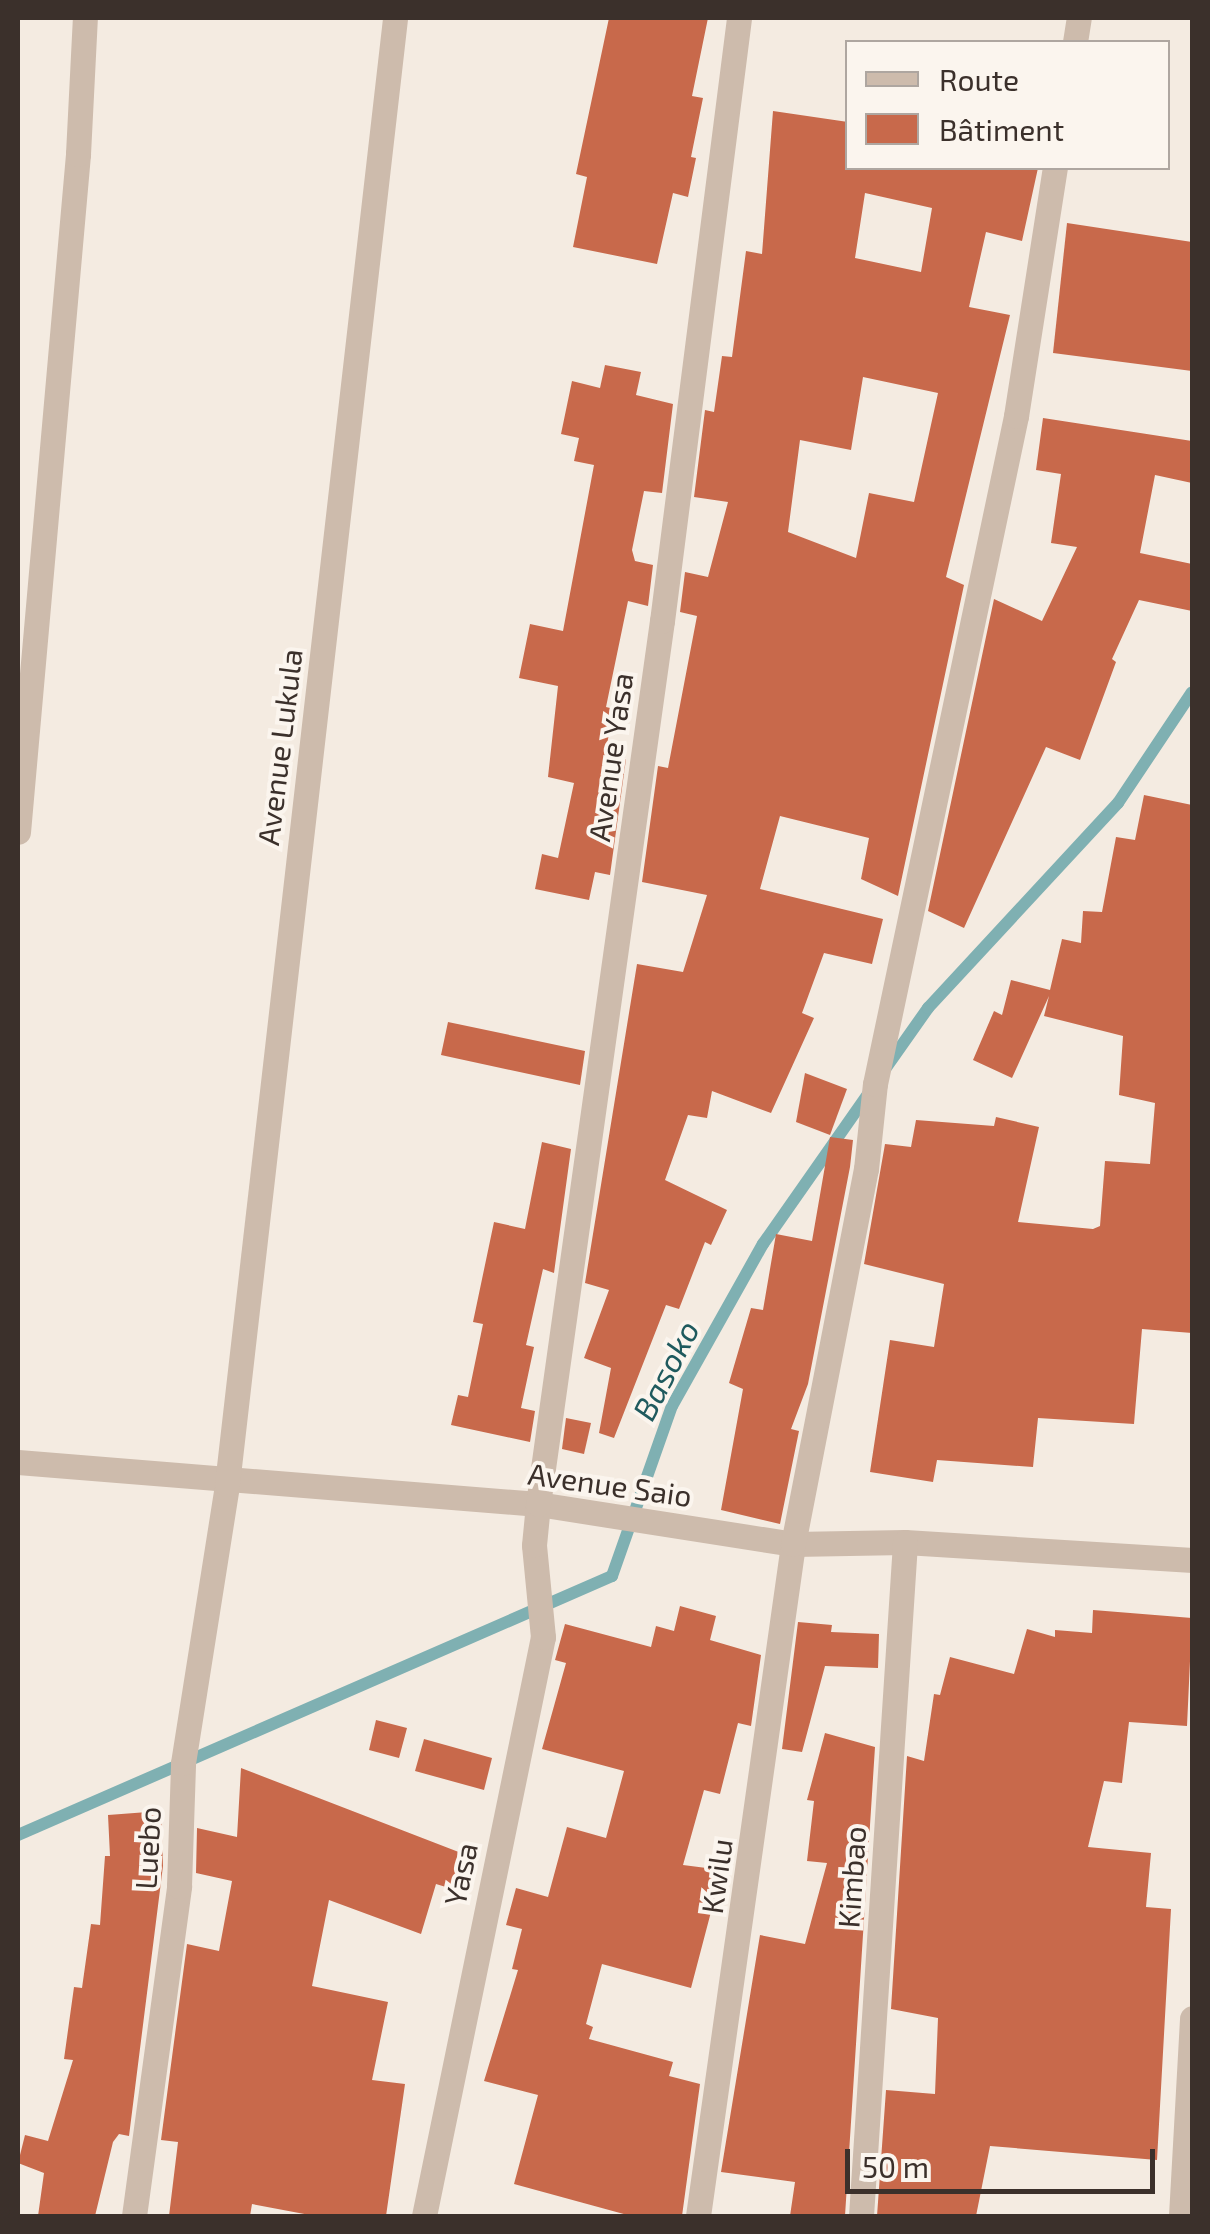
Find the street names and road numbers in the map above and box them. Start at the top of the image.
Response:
street label: Avenue Lukula [249,647,309,847]
street label: Avenue Yasa [580,670,640,844]
street label: Avenue Saio [526,1455,694,1513]
street label: Luebo [127,1806,167,1890]
street label: Kimbao [829,1825,873,1929]
street label: Kwilu [693,1836,739,1916]
street label: Yasa [436,1839,484,1909]

